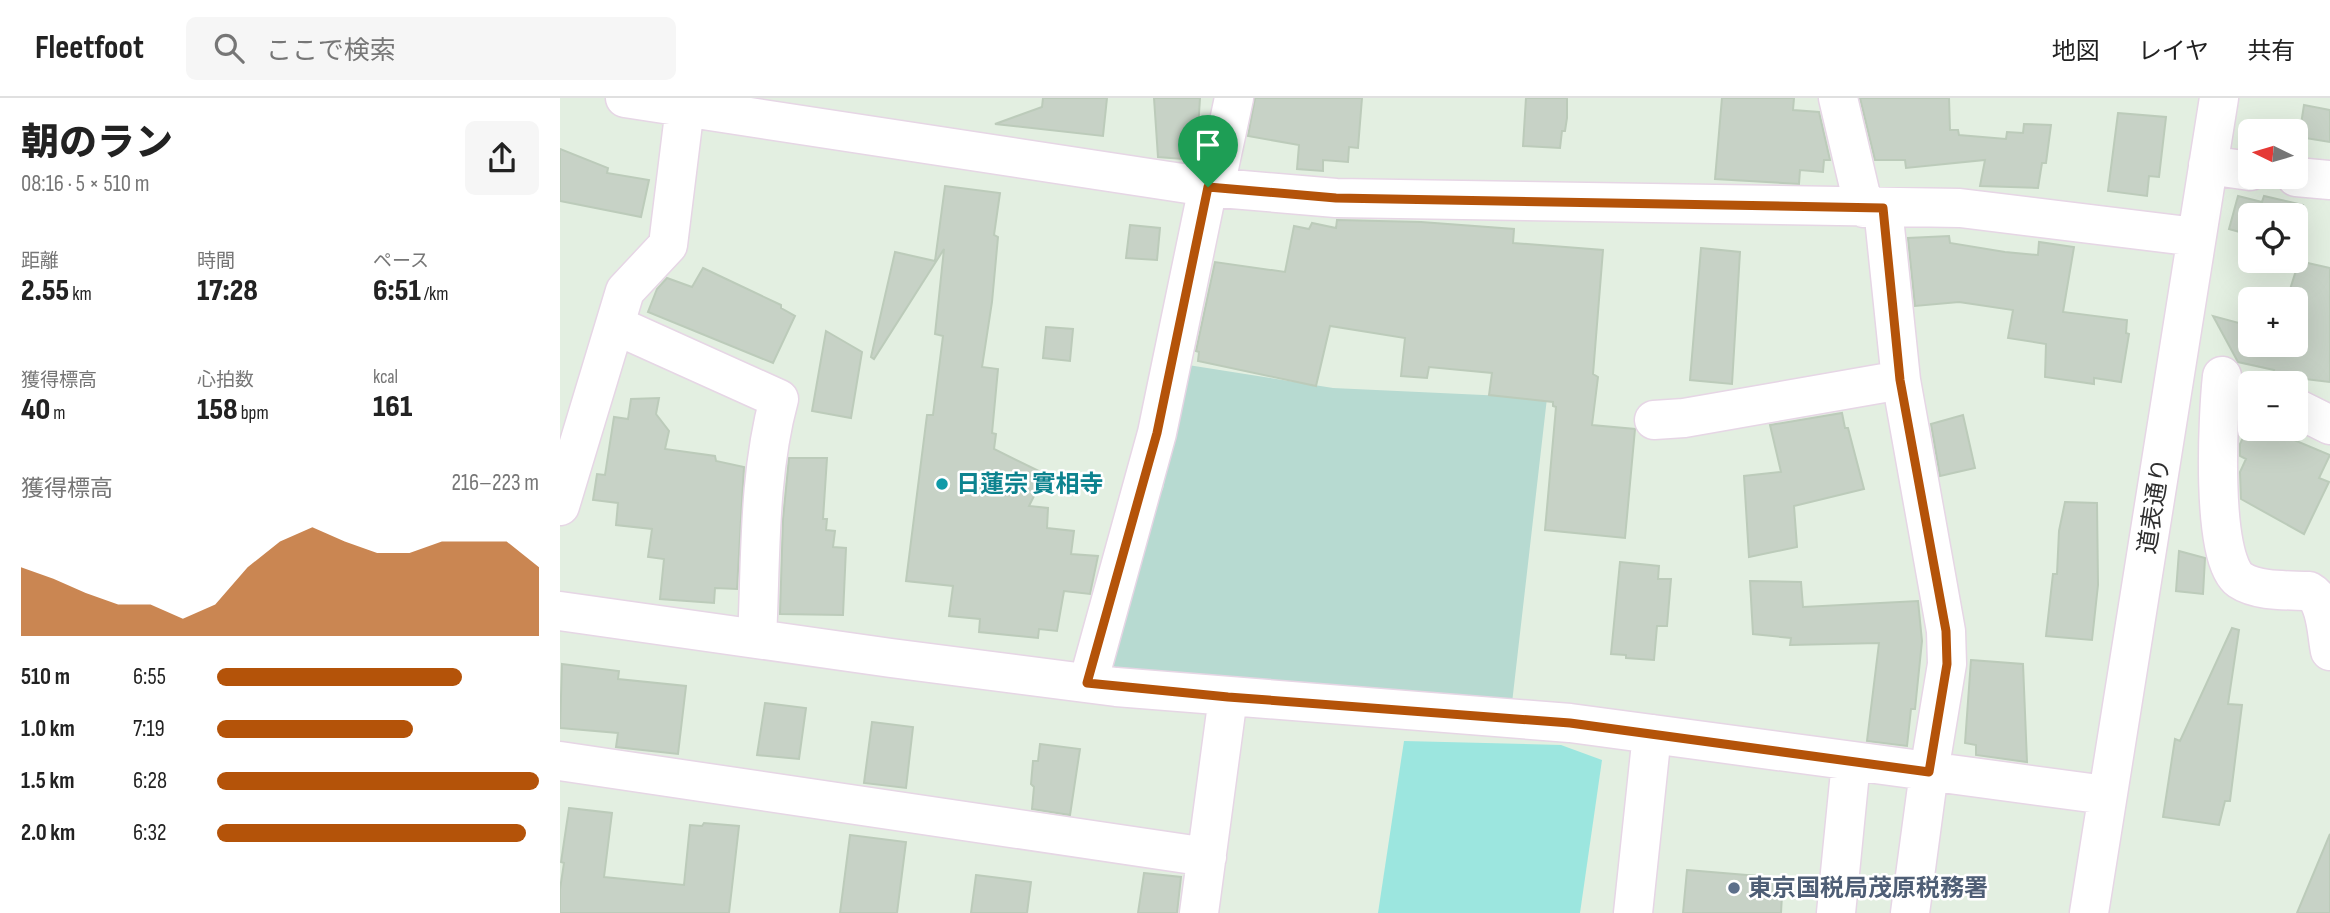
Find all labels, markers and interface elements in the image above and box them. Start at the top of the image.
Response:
search box [186,17,676,80]
text: Fleetfoot [35,28,144,68]
icon: search [210,29,248,67]
text: ここで検索 [266,36,396,67]
text: 地図 [2052,37,2100,66]
text: レイヤ [2138,37,2209,66]
text: 共有 [2247,37,2295,66]
pin [1178,115,1238,187]
north arrow [2238,119,2308,189]
map controls [2238,119,2308,441]
text: 朝のラン [21,121,173,166]
button: share [465,121,539,195]
icon: arrive [1189,126,1227,164]
text: 08:16 · 5 × 510 m [21,170,149,198]
button: locate [2238,203,2308,273]
text: 距離 [21,250,59,273]
text: 時間 [197,250,235,273]
text: ペース [373,250,429,273]
text: 2.55 [21,273,69,309]
text: 17:28 [197,273,258,309]
text: 6:51 [373,273,421,309]
text: km [69,283,92,306]
text: /km [421,283,448,306]
button: + [2238,287,2308,357]
text: kcal [373,366,398,389]
text: 獲得標高 [21,369,97,392]
text: 心拍数 [197,369,254,392]
button: − [2238,371,2308,441]
text: 161 [373,389,412,425]
text: 40 [21,392,50,428]
text: 158 [197,392,238,428]
text: m [50,402,66,425]
text: bpm [238,402,269,425]
street label: 道表通り [2133,456,2176,556]
text: 216–223 m [451,469,539,497]
place label: 日蓮宗 實相寺 [956,470,1104,499]
text: 獲得標高 [21,475,113,503]
marker: 日蓮宗 實相寺 [934,476,950,492]
text: 510 m [21,663,70,691]
text: 6:55 [133,663,166,691]
text: 1.0 km [21,715,75,743]
text: 7:19 [133,715,165,743]
text: 1.5 km [21,767,74,795]
text: 6:28 [133,767,167,795]
text: 2.0 km [21,819,75,847]
text: 6:32 [133,819,167,847]
place label: 東京国税局茂原税務署 [1748,874,1988,903]
marker: 東京国税局茂原税務署 [1726,880,1742,896]

